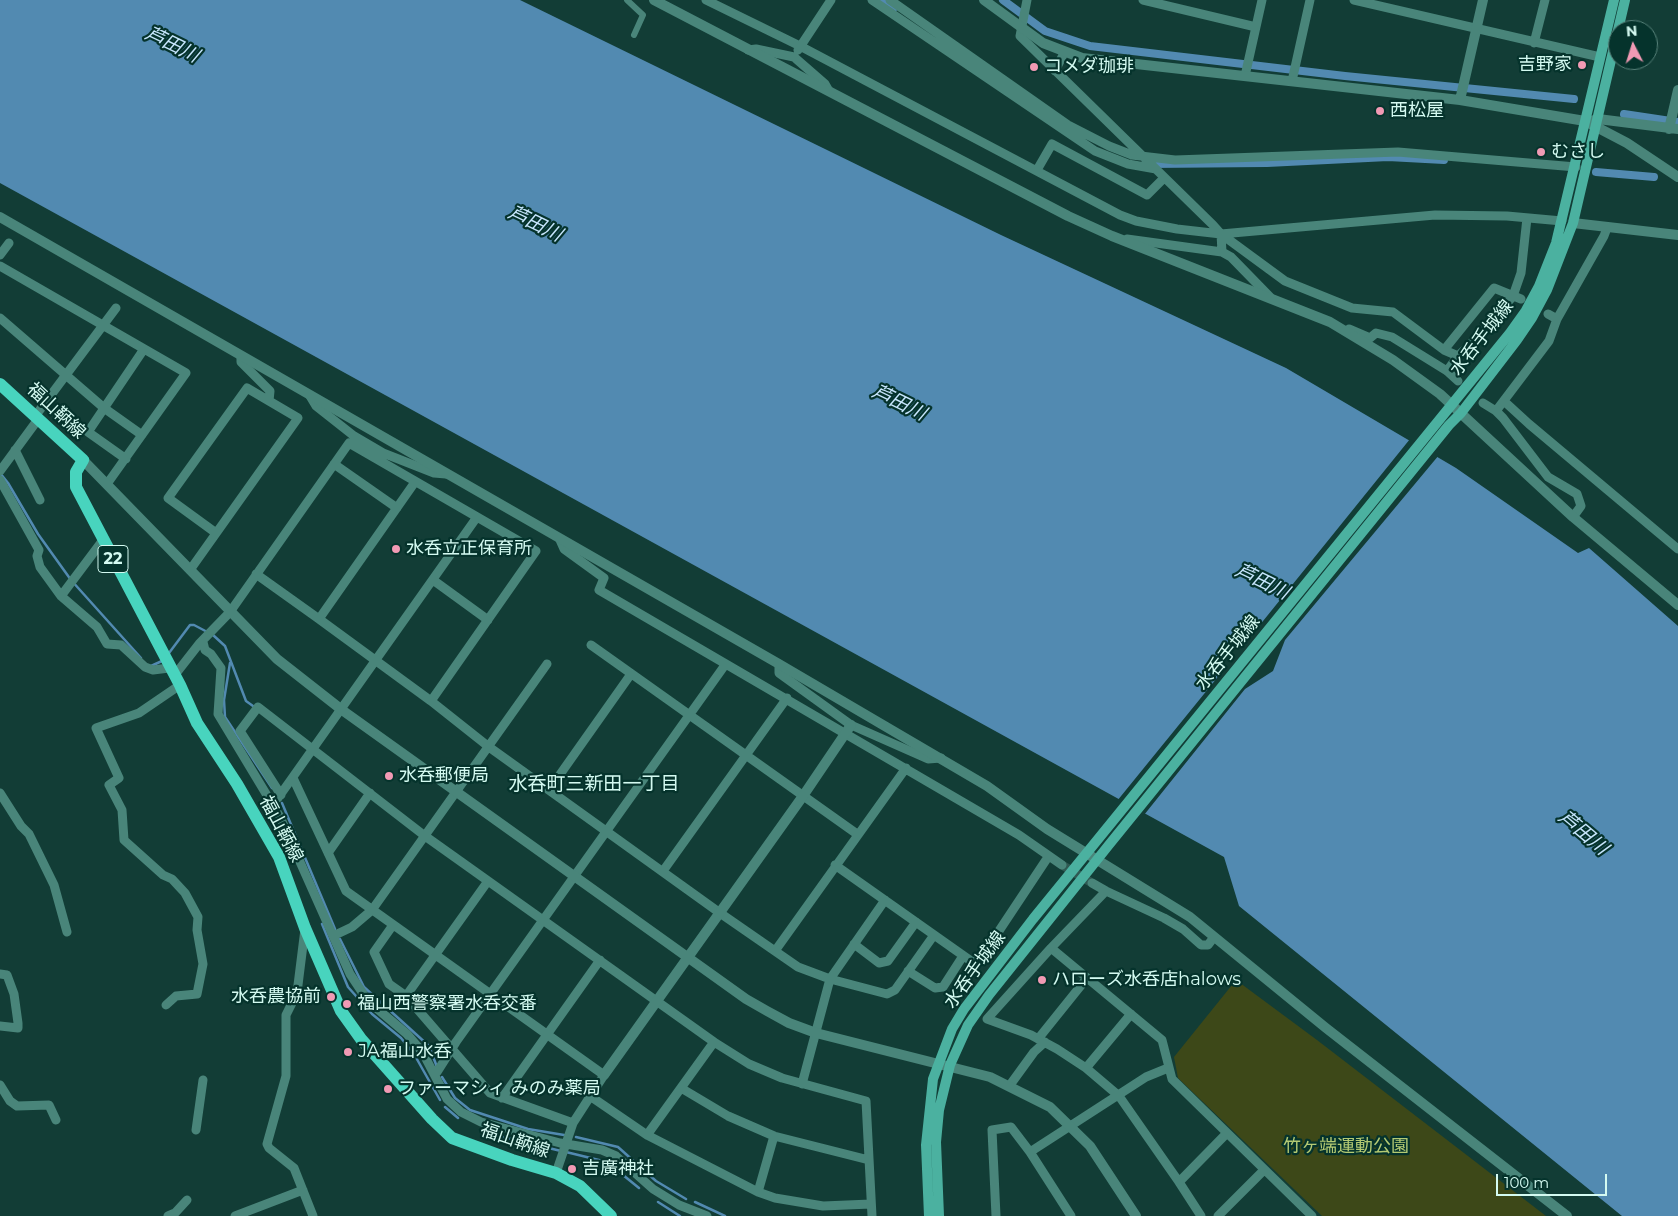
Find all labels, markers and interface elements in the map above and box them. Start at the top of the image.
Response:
north arrow [1608,20,1658,70]
water label: 芦田川 [141,22,203,68]
text: N [1625,22,1638,41]
place label: 吉野家 [1518,54,1572,76]
place label: コメダ珈琲 [1044,56,1134,78]
marker: 吉野家 [1576,59,1588,71]
marker: コメダ珈琲 [1028,61,1040,73]
place label: 西松屋 [1390,100,1444,122]
marker: 西松屋 [1374,105,1386,117]
place label: むさし [1551,141,1605,163]
marker: むさし [1535,146,1547,158]
water label: 芦田川 [504,201,566,247]
street label: 水呑手城線 [1446,296,1518,380]
street label: 福山鞆線 [22,379,90,443]
water label: 芦田川 [868,380,930,426]
place label: 水呑立正保育所 [406,538,532,560]
marker: 水呑立正保育所 [390,543,402,555]
road number: 22 [98,546,128,572]
water label: 芦田川 [1231,559,1293,605]
street label: 水呑手城線 [1191,611,1265,695]
place label: 水呑郵便局 [399,765,489,787]
marker: 水呑郵便局 [383,770,395,782]
district label: 水呑町三新田一丁目 [509,773,679,795]
street label: 福山鞆線 [255,792,307,866]
water label: 芦田川 [1554,806,1612,860]
street label: 水呑手城線 [940,927,1010,1013]
place label: ハローズ水呑店halows [1052,969,1241,991]
marker: ハローズ水呑店halows [1036,974,1048,986]
place label: 水呑農協前 [231,986,321,1008]
marker: 水呑農協前 [325,991,337,1003]
place label: 福山西警察署水呑交番 [357,993,537,1015]
marker: 福山西警察署水呑交番 [341,998,353,1010]
place label: JA福山水呑 [358,1041,452,1063]
marker: JA福山水呑 [342,1046,354,1058]
place label: ファーマシィ みのみ薬局 [398,1078,601,1100]
marker: ファーマシィ みのみ薬局 [382,1083,394,1095]
street label: 福山鞆線 [477,1119,553,1163]
park label: 竹ヶ端運動公園 [1283,1136,1409,1158]
place label: 吉廣神社 [582,1158,654,1180]
marker: 吉廣神社 [566,1163,578,1175]
scale bar [1498,1164,1609,1196]
text: 100 m [1504,1173,1549,1192]

